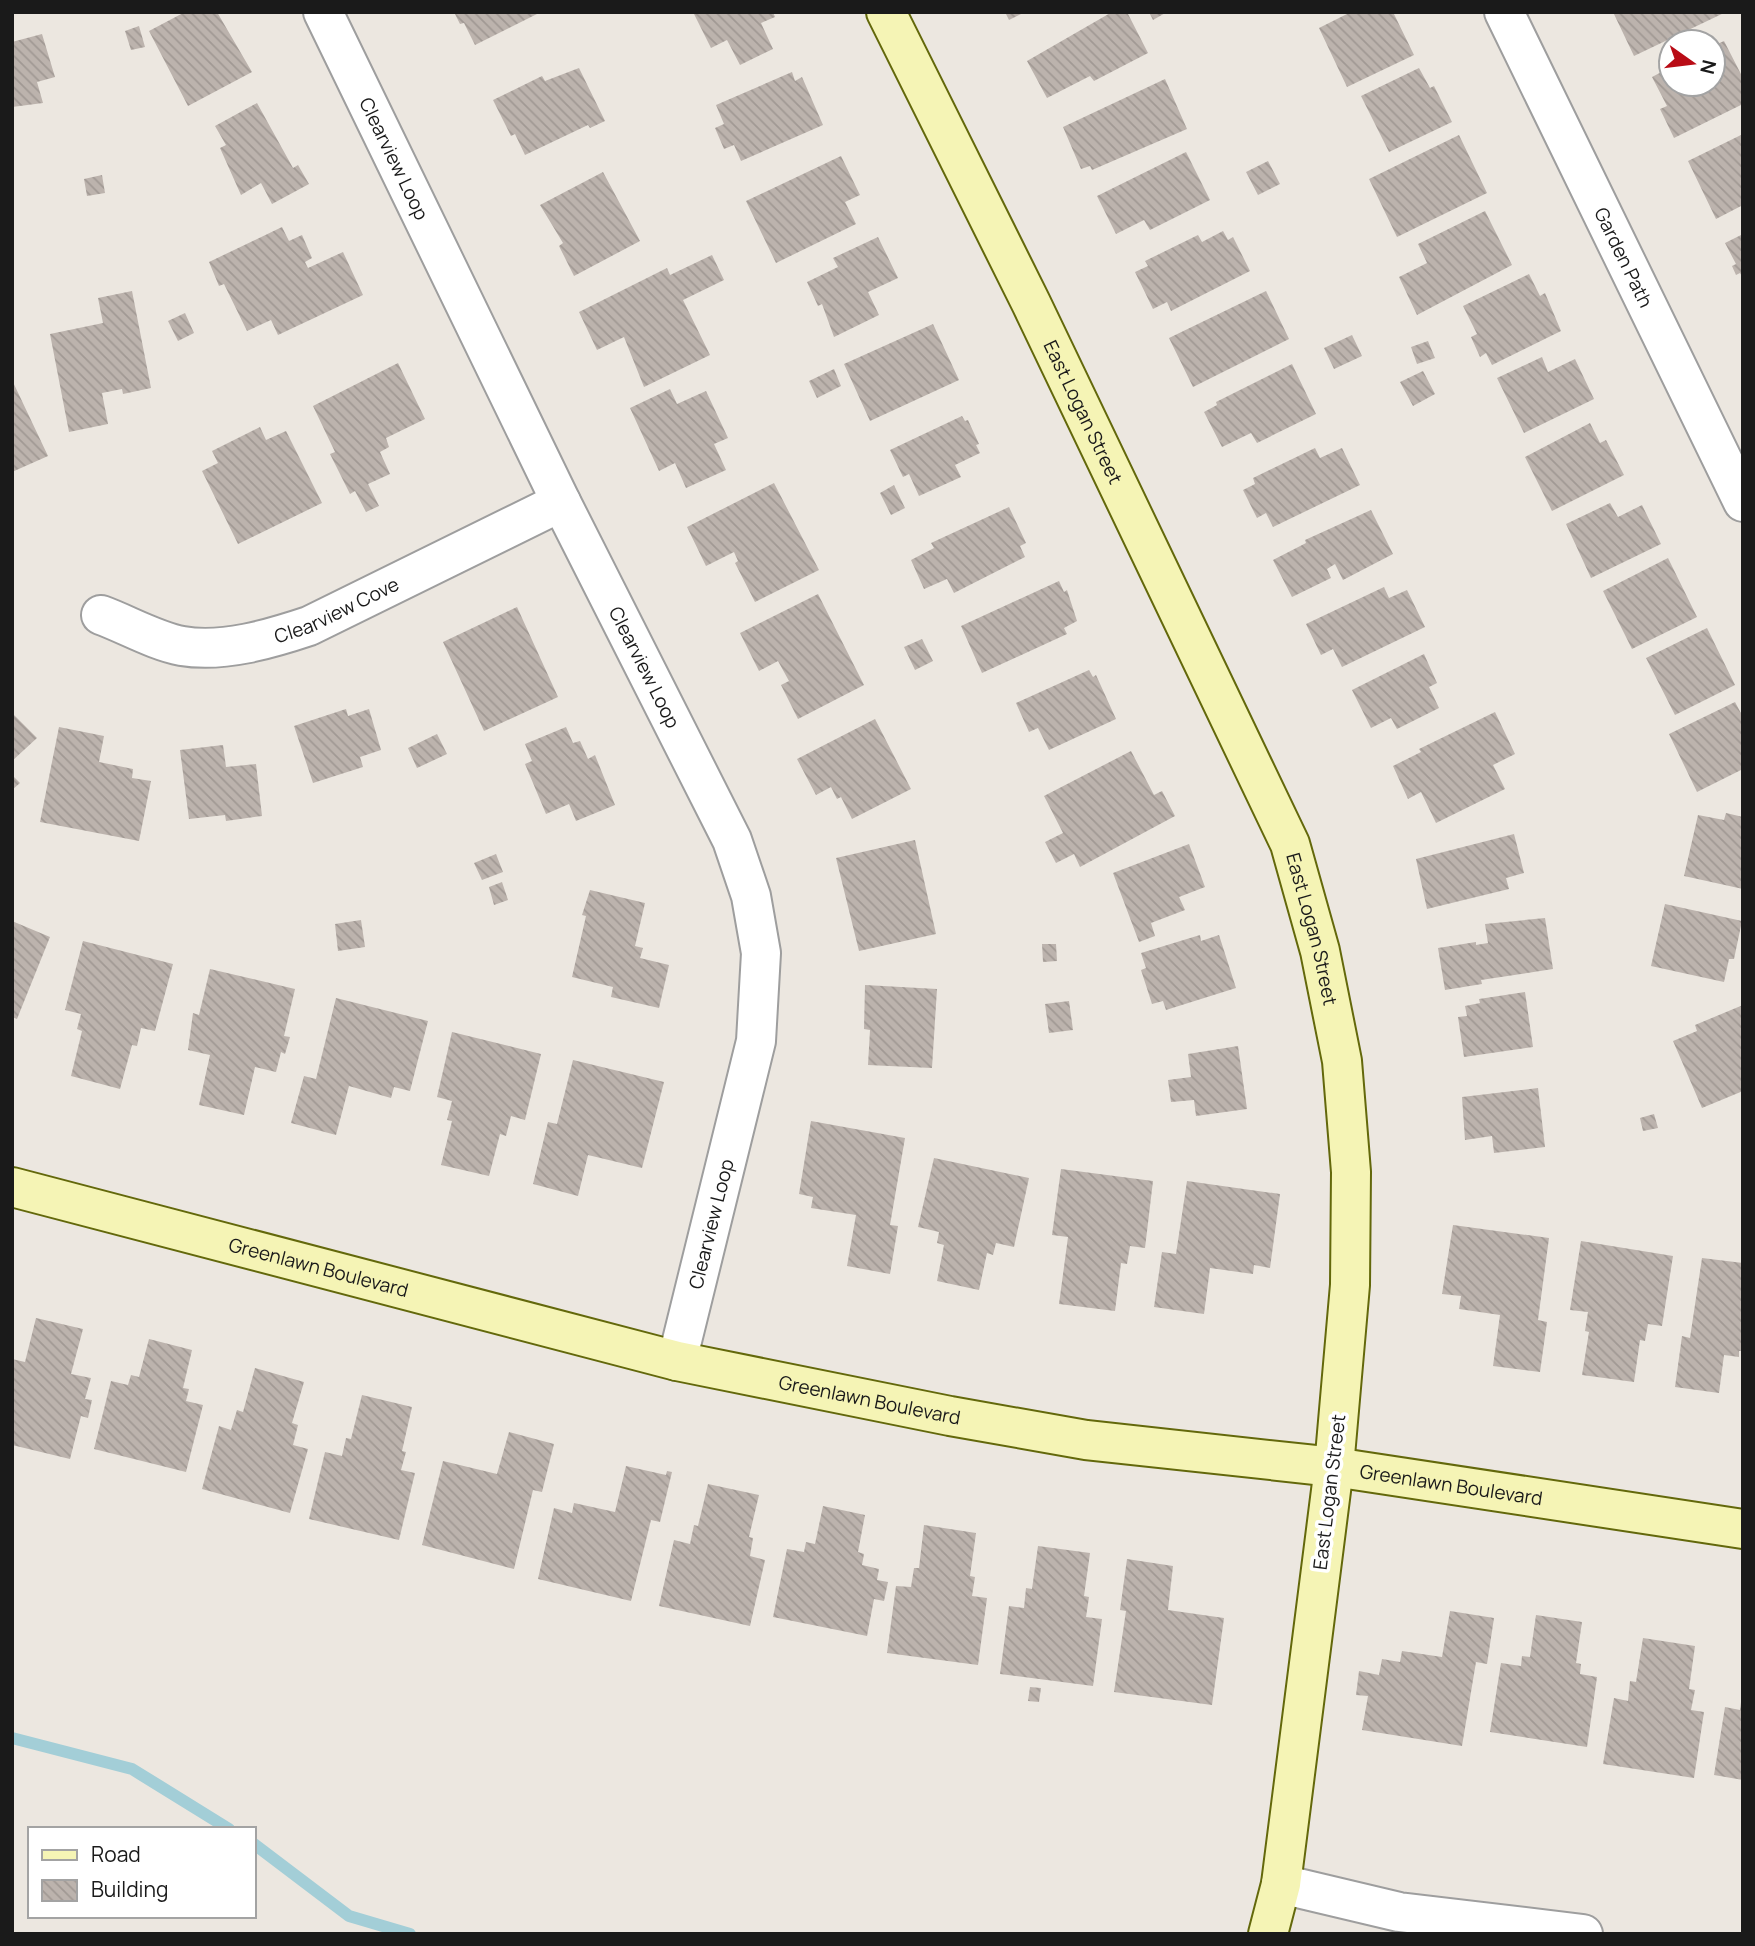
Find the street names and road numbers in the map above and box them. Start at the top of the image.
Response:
street label: Clearview Loop [353,93,435,224]
street label: Garden Path [1588,203,1659,312]
street label: East Logan Street [1038,336,1129,488]
street label: Clearview Cove [271,571,403,649]
street label: Clearview Loop [603,602,686,733]
street label: East Logan Street [1280,850,1344,1008]
street label: Clearview Loop [682,1156,740,1292]
street label: Greenlawn Boulevard [226,1231,411,1303]
street label: Greenlawn Boulevard [777,1369,963,1431]
street label: East Logan Street [1307,1413,1351,1571]
street label: Greenlawn Boulevard [1358,1458,1544,1511]

